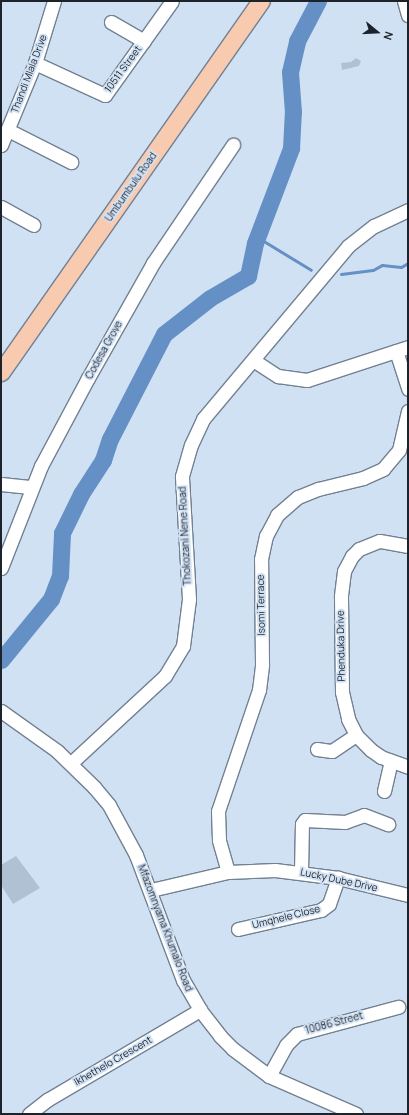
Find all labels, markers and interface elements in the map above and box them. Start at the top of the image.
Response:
north arrow [357,12,397,52]
text: N [381,30,397,42]
street label: Thandi Mlala Drive [8,33,50,115]
street label: 10511 Street [102,43,144,95]
street label: Umbumbulu Road [103,150,159,224]
street label: Codesa Grove [83,319,125,381]
street label: Thokozani Nene Road [176,486,194,586]
street label: Isomi Terrace [254,574,268,636]
street label: Phenduka Drive [334,610,348,682]
street label: Mfazomnyama Khumalo Road [135,863,195,993]
street label: Lucky Dube Drive [299,866,379,894]
street label: Umqhele Close [251,903,321,931]
street label: 10086 Street [304,1010,364,1036]
street label: Ikhethelo Crescent [72,1034,154,1088]

